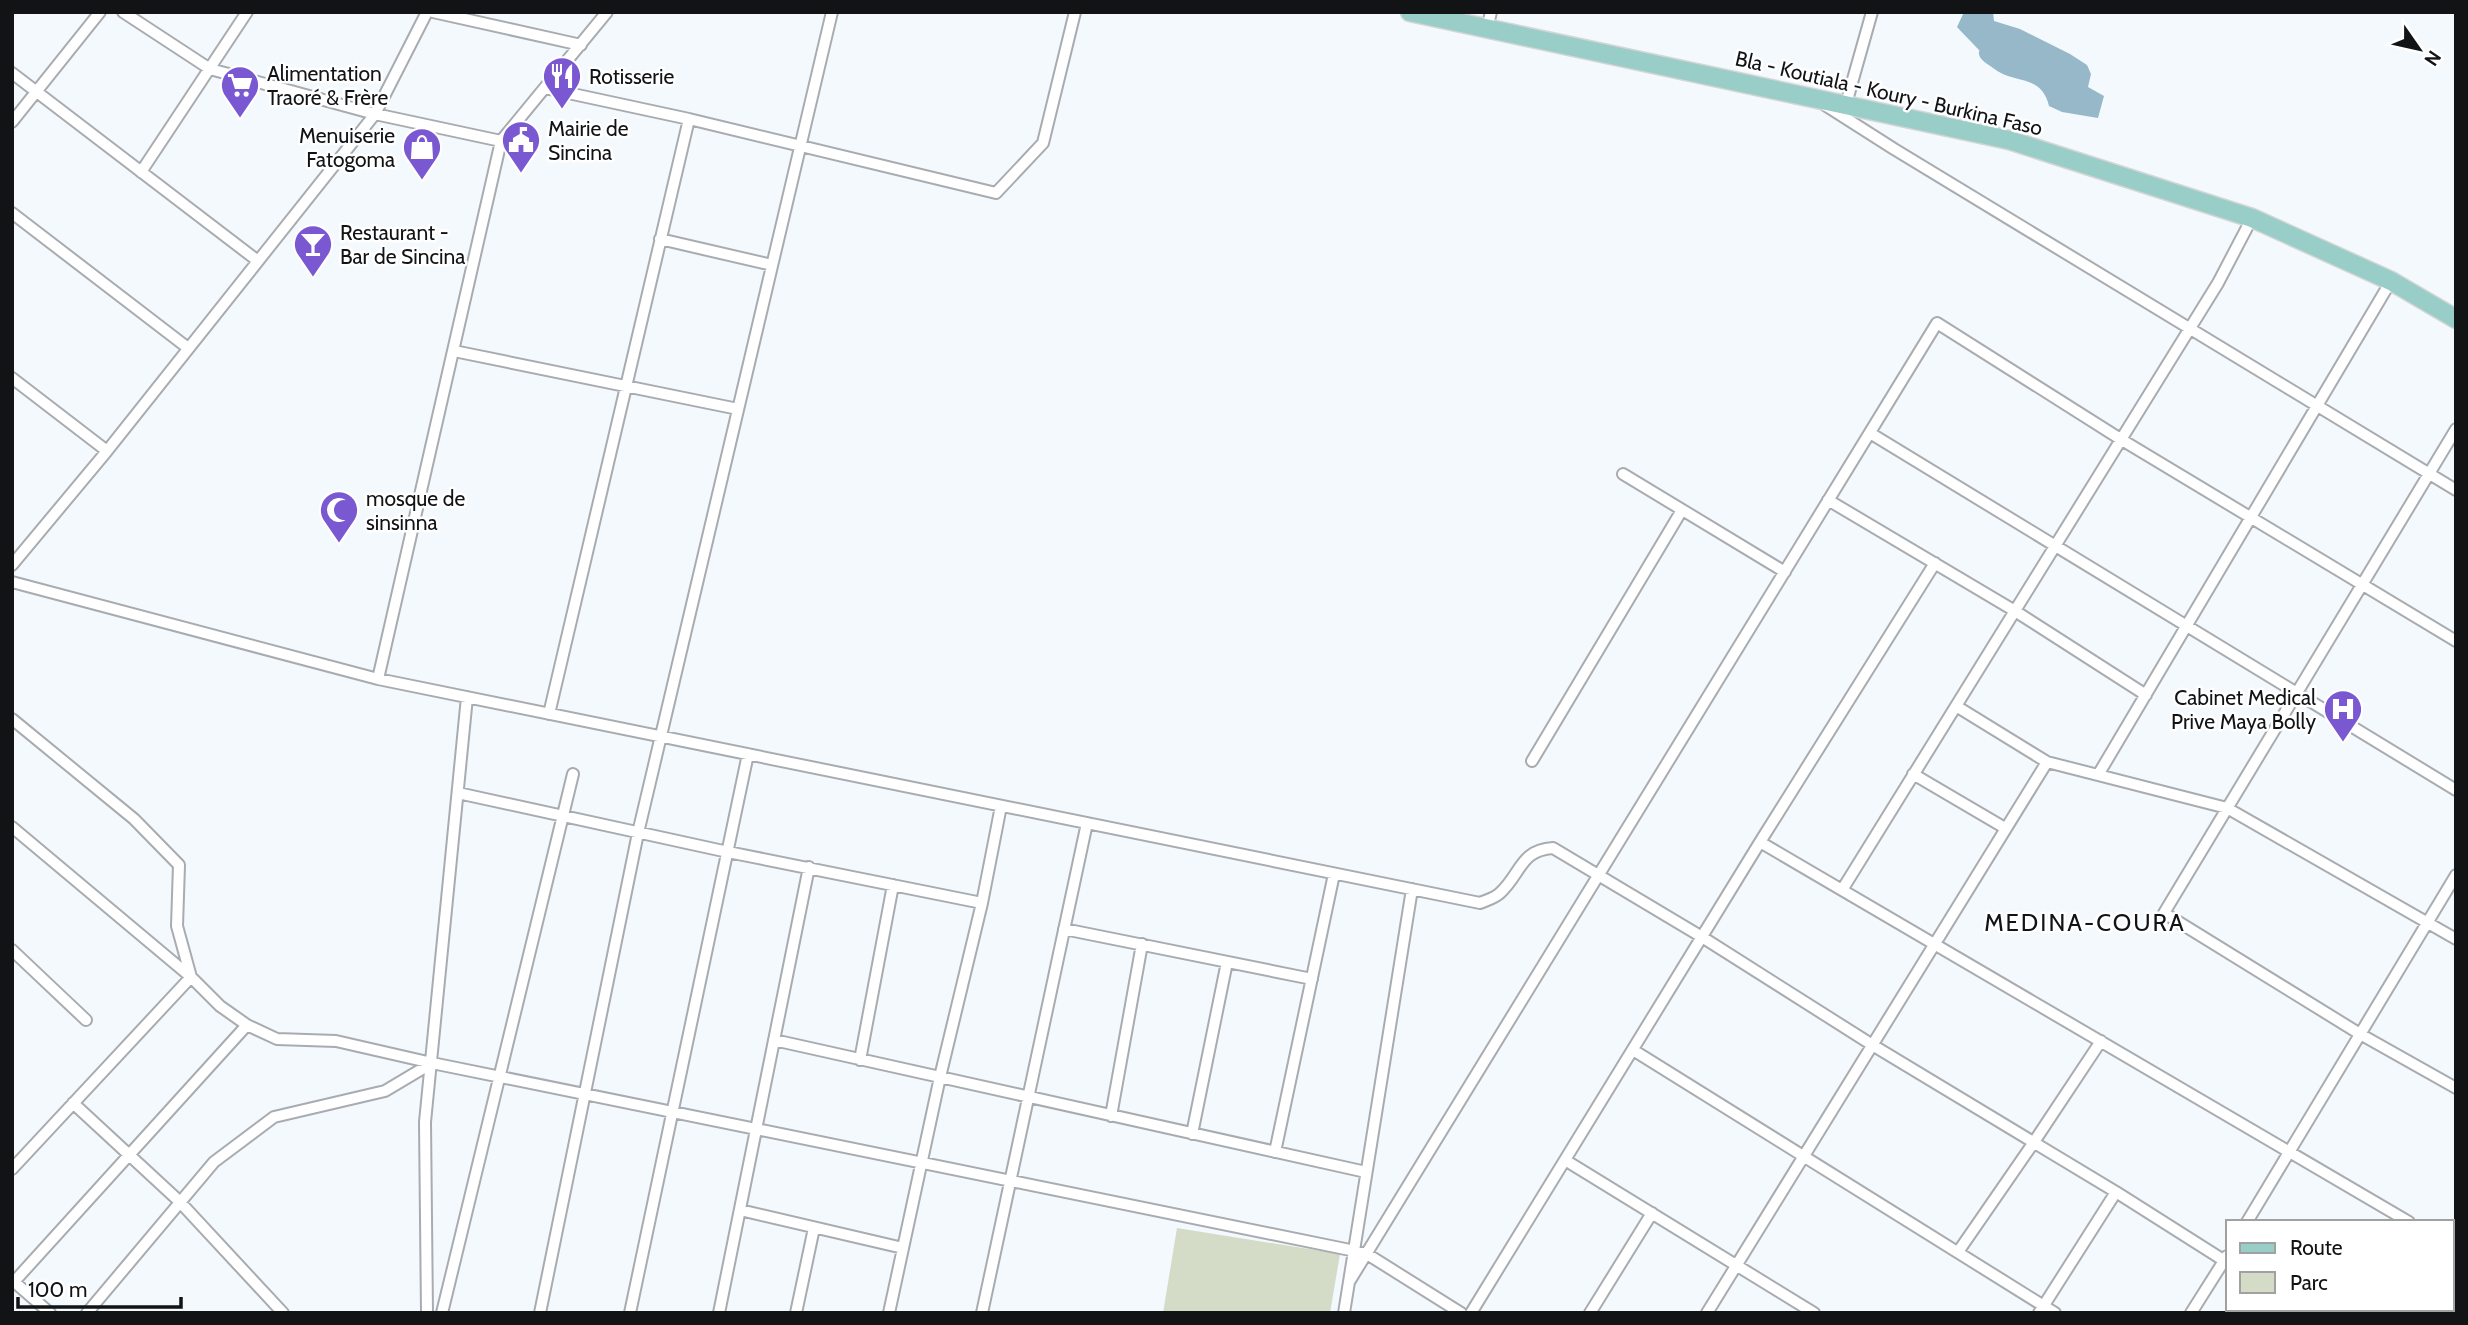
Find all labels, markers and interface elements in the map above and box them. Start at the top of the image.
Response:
north arrow [2384,14,2454,84]
street label: Bla - Koutiala - Koury - Burkina Faso [1733,45,2045,141]
text: N [2419,46,2446,70]
restaurant icon: Rotisserie [541,55,583,110]
place label: Alimentation Traoré & Frère [267,61,388,110]
supermarket icon: Alimentation Traoré & Frère [219,64,261,119]
place label: Rotisserie [589,64,674,89]
place label: Mairie de Sincina [548,116,629,165]
public building icon: Mairie de Sincina [500,119,542,174]
place label: Menuiserie Fatogoma [299,123,395,172]
shop icon: Menuiserie Fatogoma [401,126,443,181]
place label: Restaurant - Bar de Sincina [340,220,465,269]
bar icon: Restaurant - Bar de Sincina [292,223,334,278]
place label: mosque de sinsinna [366,486,465,535]
mosque icon: mosque de sinsinna [318,489,360,544]
place label: Cabinet Medical Prive Maya Bolly [2171,685,2316,734]
hospital icon: Cabinet Medical Prive Maya Bolly [2322,688,2364,743]
district label: MEDINA-COURA [1984,908,2186,937]
legend [2226,1220,2454,1311]
text: Route [2290,1235,2343,1260]
scale bar [18,1266,180,1310]
text: Parc [2290,1270,2328,1295]
text: 100 m [28,1277,87,1302]

